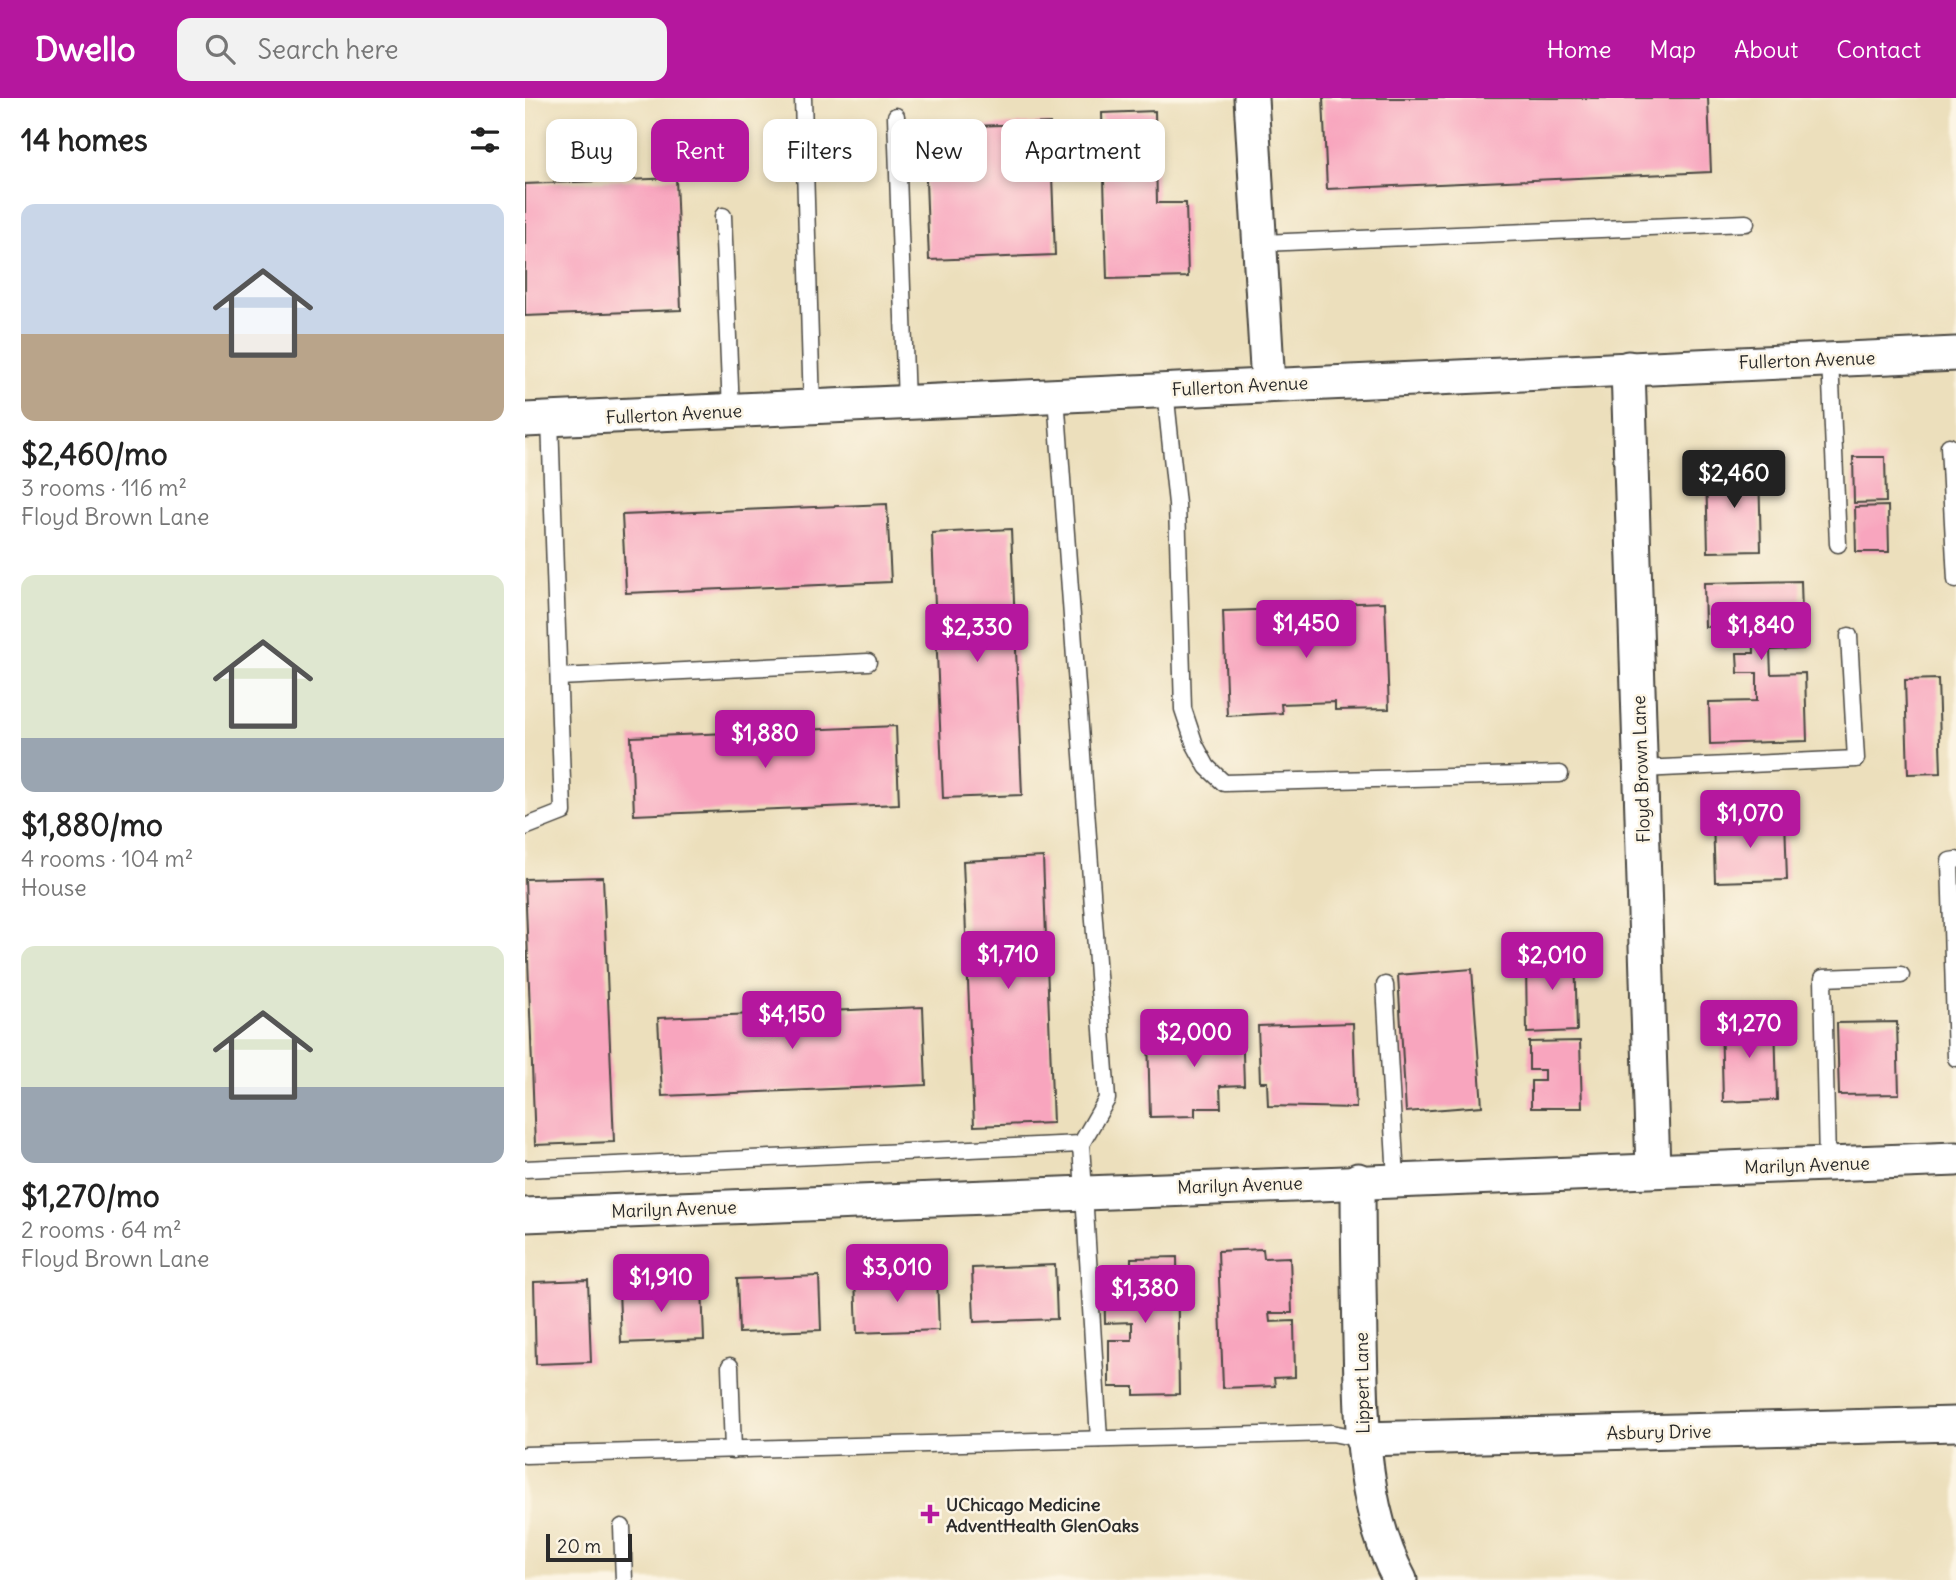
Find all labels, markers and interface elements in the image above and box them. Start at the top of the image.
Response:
search box [177,18,667,81]
text: Dwello [35,28,135,70]
icon: search [201,30,239,68]
text: Search here [257,33,398,66]
text: Home [1547,34,1611,64]
text: Map [1649,34,1696,64]
text: About [1734,34,1798,64]
text: Contact [1836,34,1921,64]
chip: Buy [546,119,637,182]
chip: Rent [651,119,749,182]
chip: Filters [763,119,877,182]
chip: New [891,119,987,182]
chip: Apartment [1001,119,1165,182]
text: 14 homes [21,121,148,159]
icon: filters [466,121,504,159]
icon: home [200,250,326,376]
street label: Fullerton Avenue [1738,346,1876,374]
street label: Fullerton Avenue [1171,371,1309,401]
street label: Fullerton Avenue [605,399,743,429]
text: $2,460/mo [21,435,168,473]
pin: $2,460 [1677,450,1791,510]
text: $2,460 [1698,458,1770,487]
text: 3 rooms · 116 m² [21,473,187,502]
text: Floyd Brown Lane [21,502,209,531]
pin: $1,450 [1249,601,1363,660]
pin: $1,840 [1704,602,1818,662]
pin: $2,330 [920,604,1034,664]
text: $1,450 [1272,608,1340,637]
text: $1,840 [1727,610,1795,639]
text: $2,330 [941,612,1013,641]
icon: home [200,621,326,747]
street label: Floyd Brown Lane [1627,695,1655,843]
pin: $1,880 [708,710,822,770]
text: $1,880 [731,718,799,747]
pin: $1,070 [1693,790,1807,850]
text: $1,070 [1716,798,1784,827]
text: $1,880/mo [21,806,163,844]
text: 4 rooms · 104 m² [21,844,193,873]
text: House [21,873,87,902]
pin: $1,710 [951,932,1065,991]
pin: $2,010 [1495,932,1609,992]
text: $1,710 [977,939,1039,968]
text: $2,010 [1517,940,1587,969]
icon: home [200,992,326,1118]
pin: $4,150 [735,992,849,1051]
text: $4,150 [758,999,826,1028]
pin: $1,270 [1692,1000,1806,1060]
text: $1,270 [1716,1008,1782,1037]
pin: $2,000 [1137,1010,1251,1069]
text: $2,000 [1156,1017,1232,1046]
street label: Marilyn Avenue [1744,1151,1870,1179]
street label: Marilyn Avenue [1177,1171,1303,1199]
text: $1,270/mo [21,1177,160,1215]
street label: Marilyn Avenue [611,1195,737,1223]
text: 2 rooms · 64 m² [21,1215,182,1244]
text: Floyd Brown Lane [21,1244,209,1273]
pin: $3,010 [840,1244,954,1304]
text: $3,010 [862,1252,932,1281]
pin: $1,910 [604,1254,718,1314]
text: $1,910 [629,1262,693,1291]
pin: $1,380 [1088,1266,1202,1325]
text: $1,380 [1111,1273,1179,1302]
street label: Lippert Lane [1350,1332,1374,1434]
street label: Asbury Drive [1606,1420,1712,1444]
place label: UChicago Medicine AdventHealth GlenOaks [946,1493,1139,1537]
marker: UChicago Medicine AdventHealth GlenOaks [920,1504,940,1524]
scale bar [546,1531,632,1563]
text: 20 m [557,1534,601,1558]

